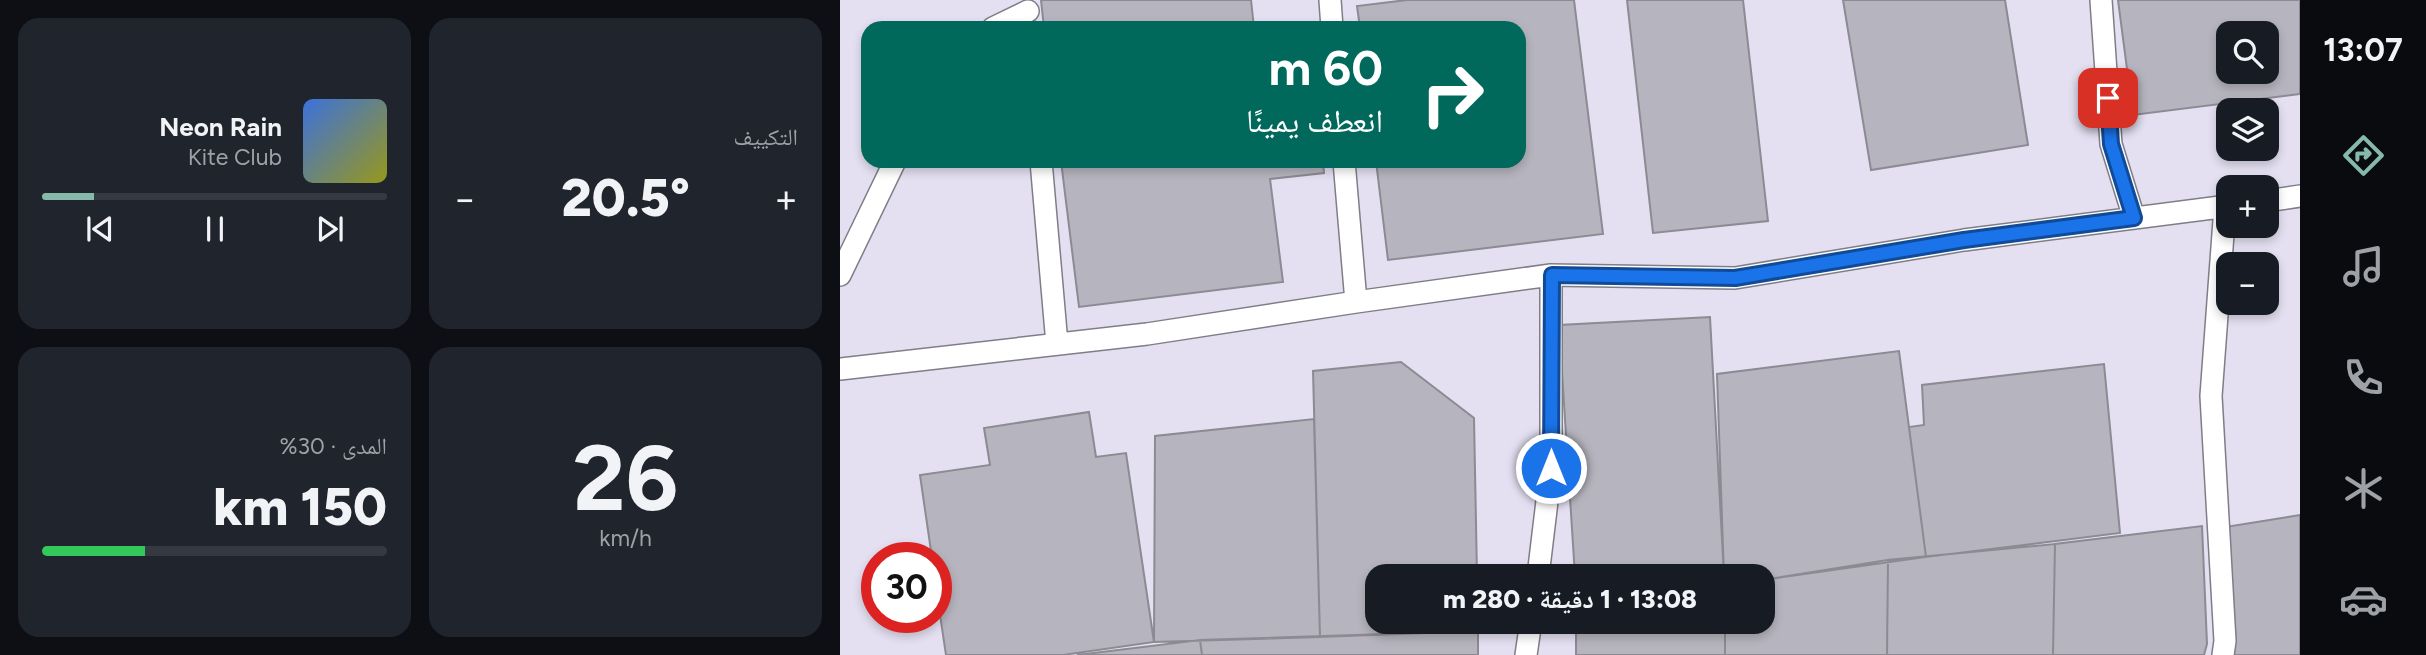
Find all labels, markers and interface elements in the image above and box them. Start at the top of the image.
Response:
map controls [2216,21,2279,315]
button: search [2216,21,2279,84]
text: 13:07 [2323,31,2403,69]
text: 60 m [1268,38,1383,97]
icon: right [1407,49,1498,140]
pin [2078,68,2138,128]
icon: arrive [2089,79,2127,117]
button: layers [2216,98,2279,161]
text: انعطف يمينًا [1246,102,1383,140]
text: Neon Rain [159,111,282,143]
text: التكييف [733,123,798,151]
icon: directions [2339,131,2388,180]
text: Kite Club [188,143,282,171]
text: 20.5° [561,167,690,229]
button: + [2216,175,2279,238]
text: − [453,176,477,222]
text: + [774,176,798,222]
icon: previous [81,210,119,248]
icon: pause [196,210,234,248]
icon: next [311,210,349,248]
icon: music [2339,242,2388,291]
button: − [2216,252,2279,315]
icon: phone [2339,353,2388,402]
text: 26 [573,424,678,533]
position arrow [1514,431,1588,505]
text: المدى · 30% [279,432,387,460]
icon: climate [2339,464,2388,513]
text: 150 km [213,476,387,538]
text: km/h [599,524,652,552]
speed limit sign: 30 [861,542,952,633]
icon: car [2339,575,2388,624]
text: 13:08 · 1 دقيقة · 280 m [1443,583,1697,615]

